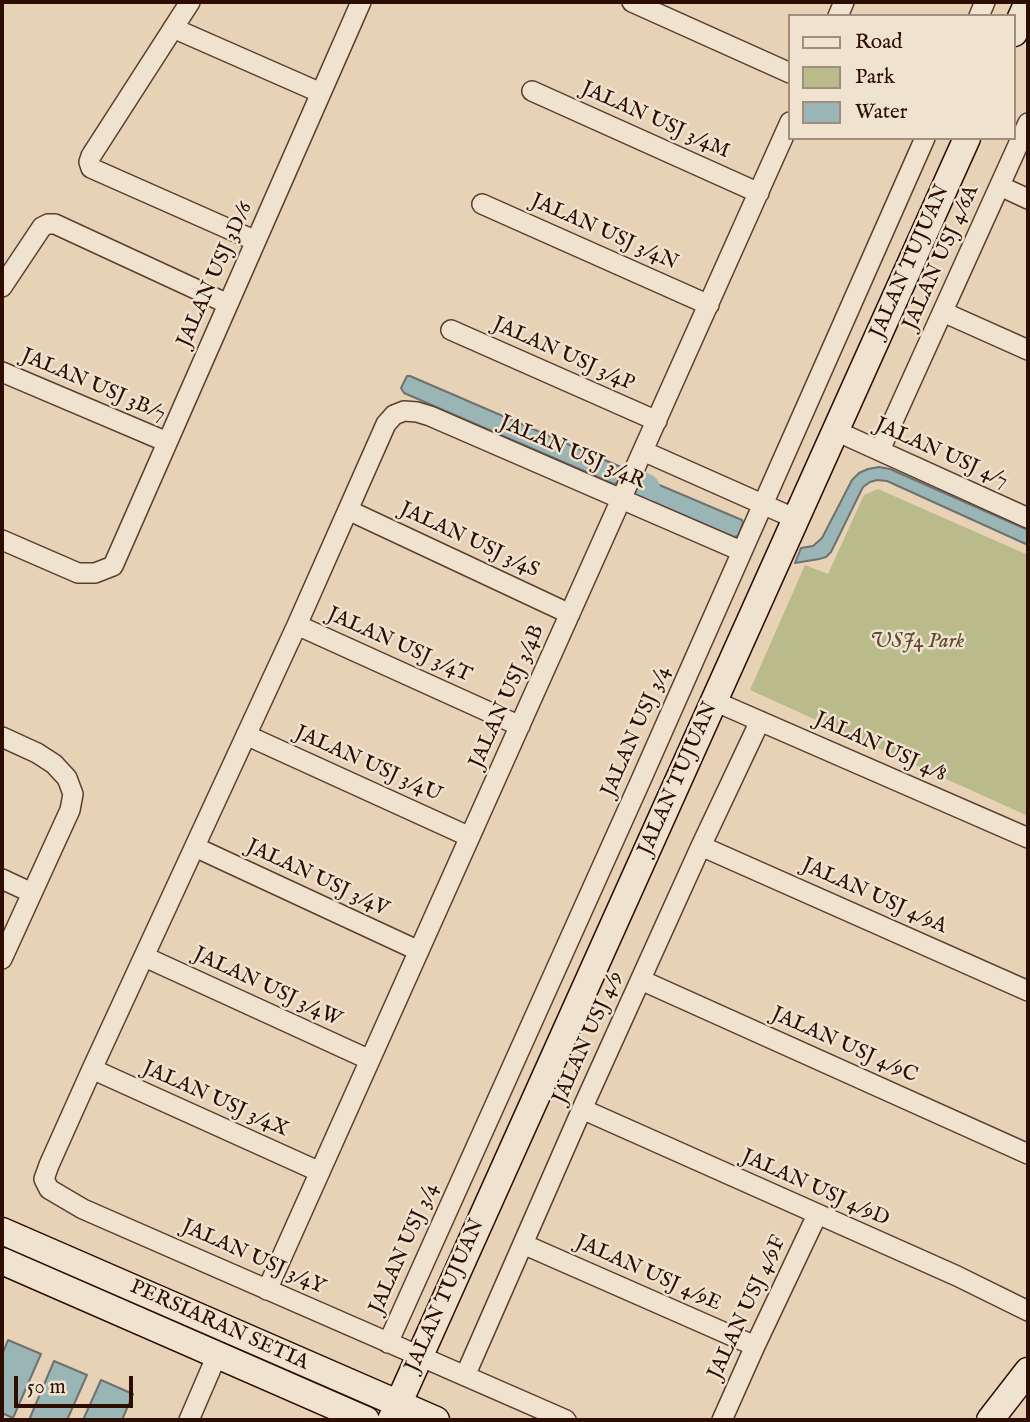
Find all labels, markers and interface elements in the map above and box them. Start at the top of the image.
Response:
legend [788,14,1016,140]
text: Road [855,29,902,56]
text: Park [855,64,895,91]
street label: JALAN USJ 3/4M [577,77,733,165]
text: Water [855,99,907,126]
street label: JALAN TUJUAN [866,181,956,343]
street label: JALAN USJ 4/6A [899,182,985,334]
street label: JALAN USJ 3/4N [527,189,681,277]
street label: JALAN USJ 3D/6 [173,198,259,352]
street label: JALAN USJ 3/4P [488,312,638,398]
street label: JALAN USJ 3B/7 [17,344,169,428]
street label: JALAN USJ 3/4R [495,411,649,495]
street label: JALAN USJ 4/7 [871,413,1011,495]
street label: JALAN USJ 3/4S [395,498,543,584]
street label: JALAN USJ 3/4T [323,603,475,689]
street label: JALAN USJ 3/4B [465,621,551,773]
park label: USJ4 Park [870,630,964,656]
street label: JALAN USJ 3/4 [597,663,677,801]
street label: JALAN TUJUAN [634,698,724,860]
street label: JALAN USJ 4/8 [810,708,950,788]
street label: JALAN USJ 3/4U [291,721,445,809]
street label: JALAN USJ 3/4V [242,835,392,923]
street label: JALAN USJ 4/9A [797,854,951,940]
street label: JALAN USJ 3/4W [189,943,345,1033]
street label: JALAN USJ 4/9 [549,968,629,1108]
street label: JALAN USJ 4/9C [767,1002,921,1090]
street label: JALAN USJ 3/4X [138,1057,292,1143]
street label: JALAN USJ 4/9D [737,1145,893,1233]
street label: JALAN USJ 3/4 [365,1180,445,1318]
street label: JALAN USJ 3/4Y [177,1215,329,1301]
street label: JALAN TUJUAN [401,1215,491,1377]
street label: JALAN USJ 4/9E [571,1231,725,1317]
street label: JALAN USJ 4/9F [704,1232,792,1384]
street label: PERSIARAN SETIA [126,1275,312,1377]
scale bar [18,1362,136,1406]
text: 50 m [27,1374,66,1401]

